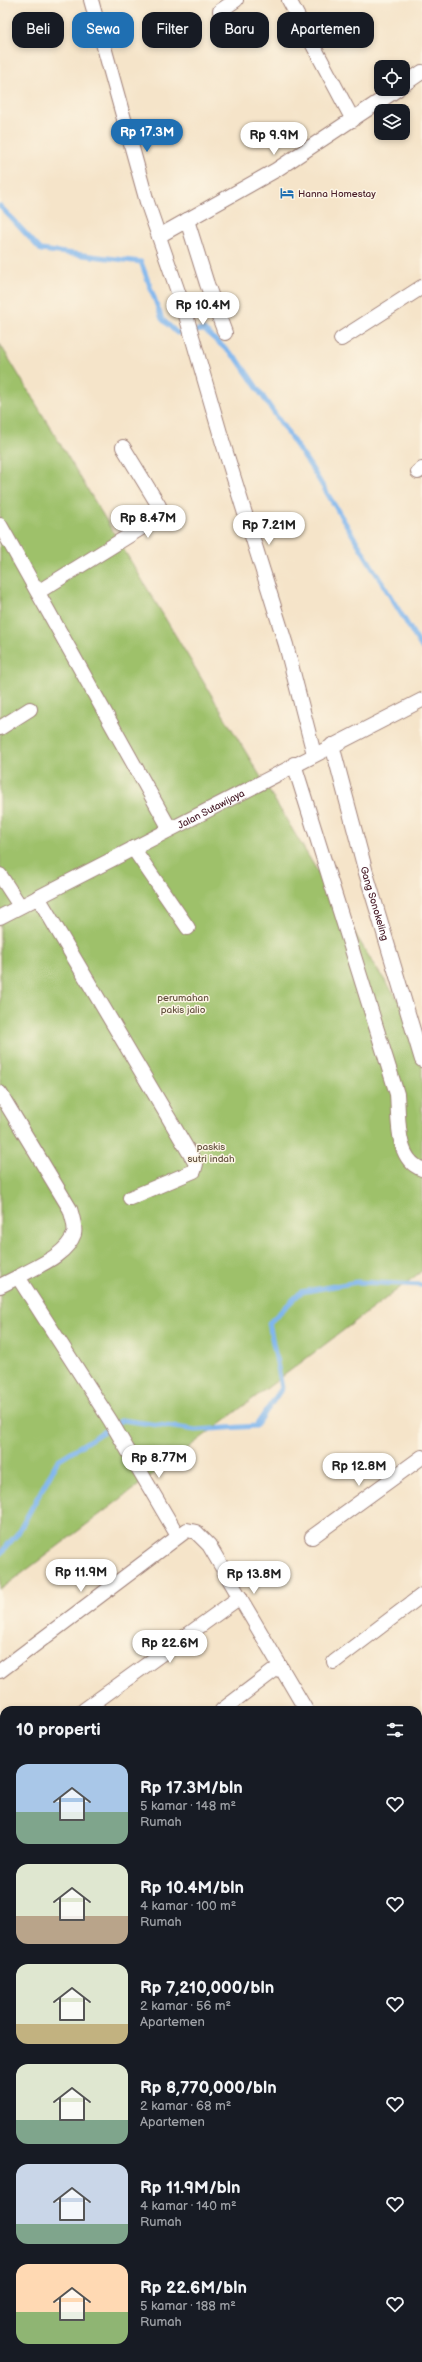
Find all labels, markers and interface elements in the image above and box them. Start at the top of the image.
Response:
chip: Beli [12,12,64,48]
chip: Sewa [72,12,134,48]
chip: Filter [142,12,202,48]
chip: Baru [210,12,269,48]
chip: Apartemen [277,12,374,48]
map controls [374,60,410,140]
button: locate [374,60,410,96]
button: layers [374,104,410,140]
pin: Rp 17.3M [106,119,188,153]
pin: Rp 9.9M [237,122,311,156]
text: Rp 17.3M [120,124,174,140]
text: Rp 9.9M [249,127,299,143]
hotel icon: Hanna Homestay [279,185,295,201]
place label: Hanna Homestay [298,188,376,200]
pin: Rp 10.4M [162,292,244,326]
text: Rp 10.4M [175,297,231,313]
pin: Rp 8.47M [107,505,189,539]
text: Rp 8.47M [120,510,176,526]
pin: Rp 7.21M [228,512,310,546]
text: Rp 7.21M [242,517,296,533]
street label: Jalan Sutawijaya [176,787,247,832]
street label: Gang Sonokeling [357,865,391,942]
park label: perumahan pakis jalio [157,992,209,1016]
park label: paskis sutri indah [187,1141,235,1165]
pin: Rp 8.77M [118,1445,200,1479]
text: Rp 8.77M [131,1450,187,1466]
pin: Rp 12.8M [318,1453,400,1487]
text: Rp 12.8M [331,1458,387,1474]
pin: Rp 11.9M [40,1559,122,1593]
pin: Rp 13.8M [213,1561,295,1595]
text: Rp 11.9M [55,1564,107,1580]
text: Rp 13.8M [227,1566,281,1582]
pin: Rp 22.6M [129,1630,211,1664]
text: Rp 22.6M [141,1635,199,1651]
icon: filters [384,1719,406,1741]
text: 10 properti [16,1720,101,1740]
text: Rp 17.3M/bln [140,1778,243,1798]
icon: home [48,1780,96,1828]
icon: heart [384,1793,406,1815]
text: 5 kamar · 148 m² [140,1798,236,1814]
text: Rumah [140,1814,182,1830]
text: Rp 10.4M/bln [140,1878,244,1898]
icon: home [48,1880,96,1928]
icon: heart [384,1893,406,1915]
text: 4 kamar · 100 m² [140,1898,236,1914]
text: Rumah [140,1914,182,1930]
text: Rp 7,210,000/bln [140,1978,274,1998]
icon: home [48,1980,96,2028]
icon: heart [384,1993,406,2015]
text: 2 kamar · 56 m² [140,1998,231,2014]
text: Apartemen [140,2014,205,2030]
text: Rp 8,770,000/bln [140,2078,277,2098]
icon: home [48,2080,96,2128]
icon: heart [384,2093,406,2115]
text: 2 kamar · 68 m² [140,2098,231,2114]
text: Apartemen [140,2114,205,2130]
text: Rp 11.9M/bln [140,2178,241,2198]
icon: home [48,2180,96,2228]
icon: heart [384,2193,406,2215]
text: 4 kamar · 140 m² [140,2198,237,2214]
text: Rumah [140,2214,182,2230]
text: Rp 22.6M/bln [140,2278,247,2298]
icon: home [48,2280,96,2328]
icon: heart [384,2293,406,2315]
text: 5 kamar · 188 m² [140,2298,236,2314]
text: Rumah [140,2314,182,2330]

